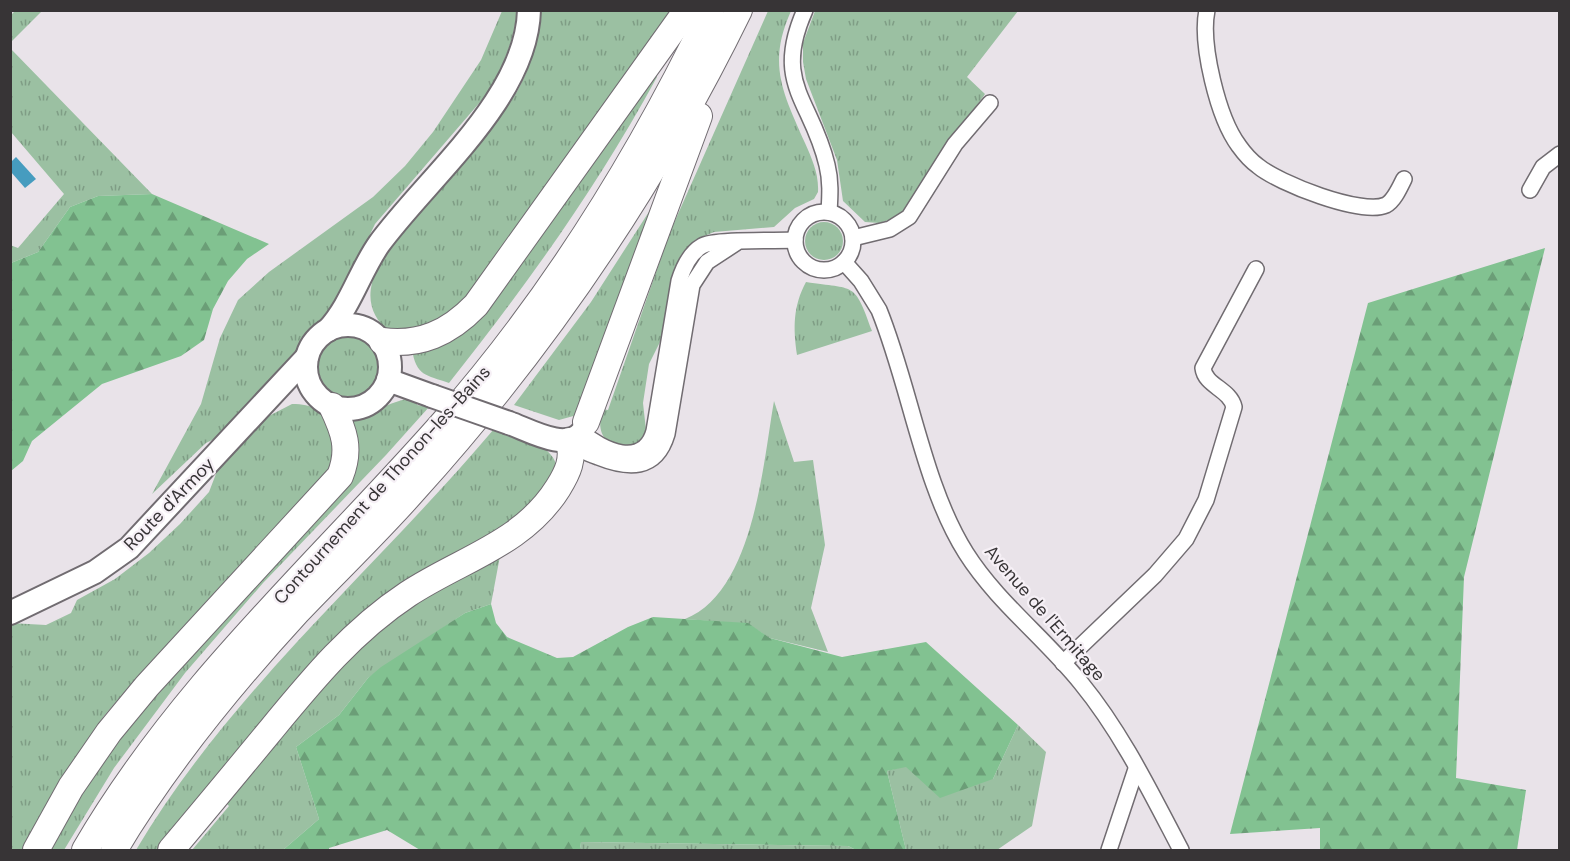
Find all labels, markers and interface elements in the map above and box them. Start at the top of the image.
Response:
street label: Contournement de Thonon-les-Bains [268,361,496,609]
street label: Route d'Armoy [118,452,220,556]
street label: Avenue de l'Ermitage [979,540,1111,686]

